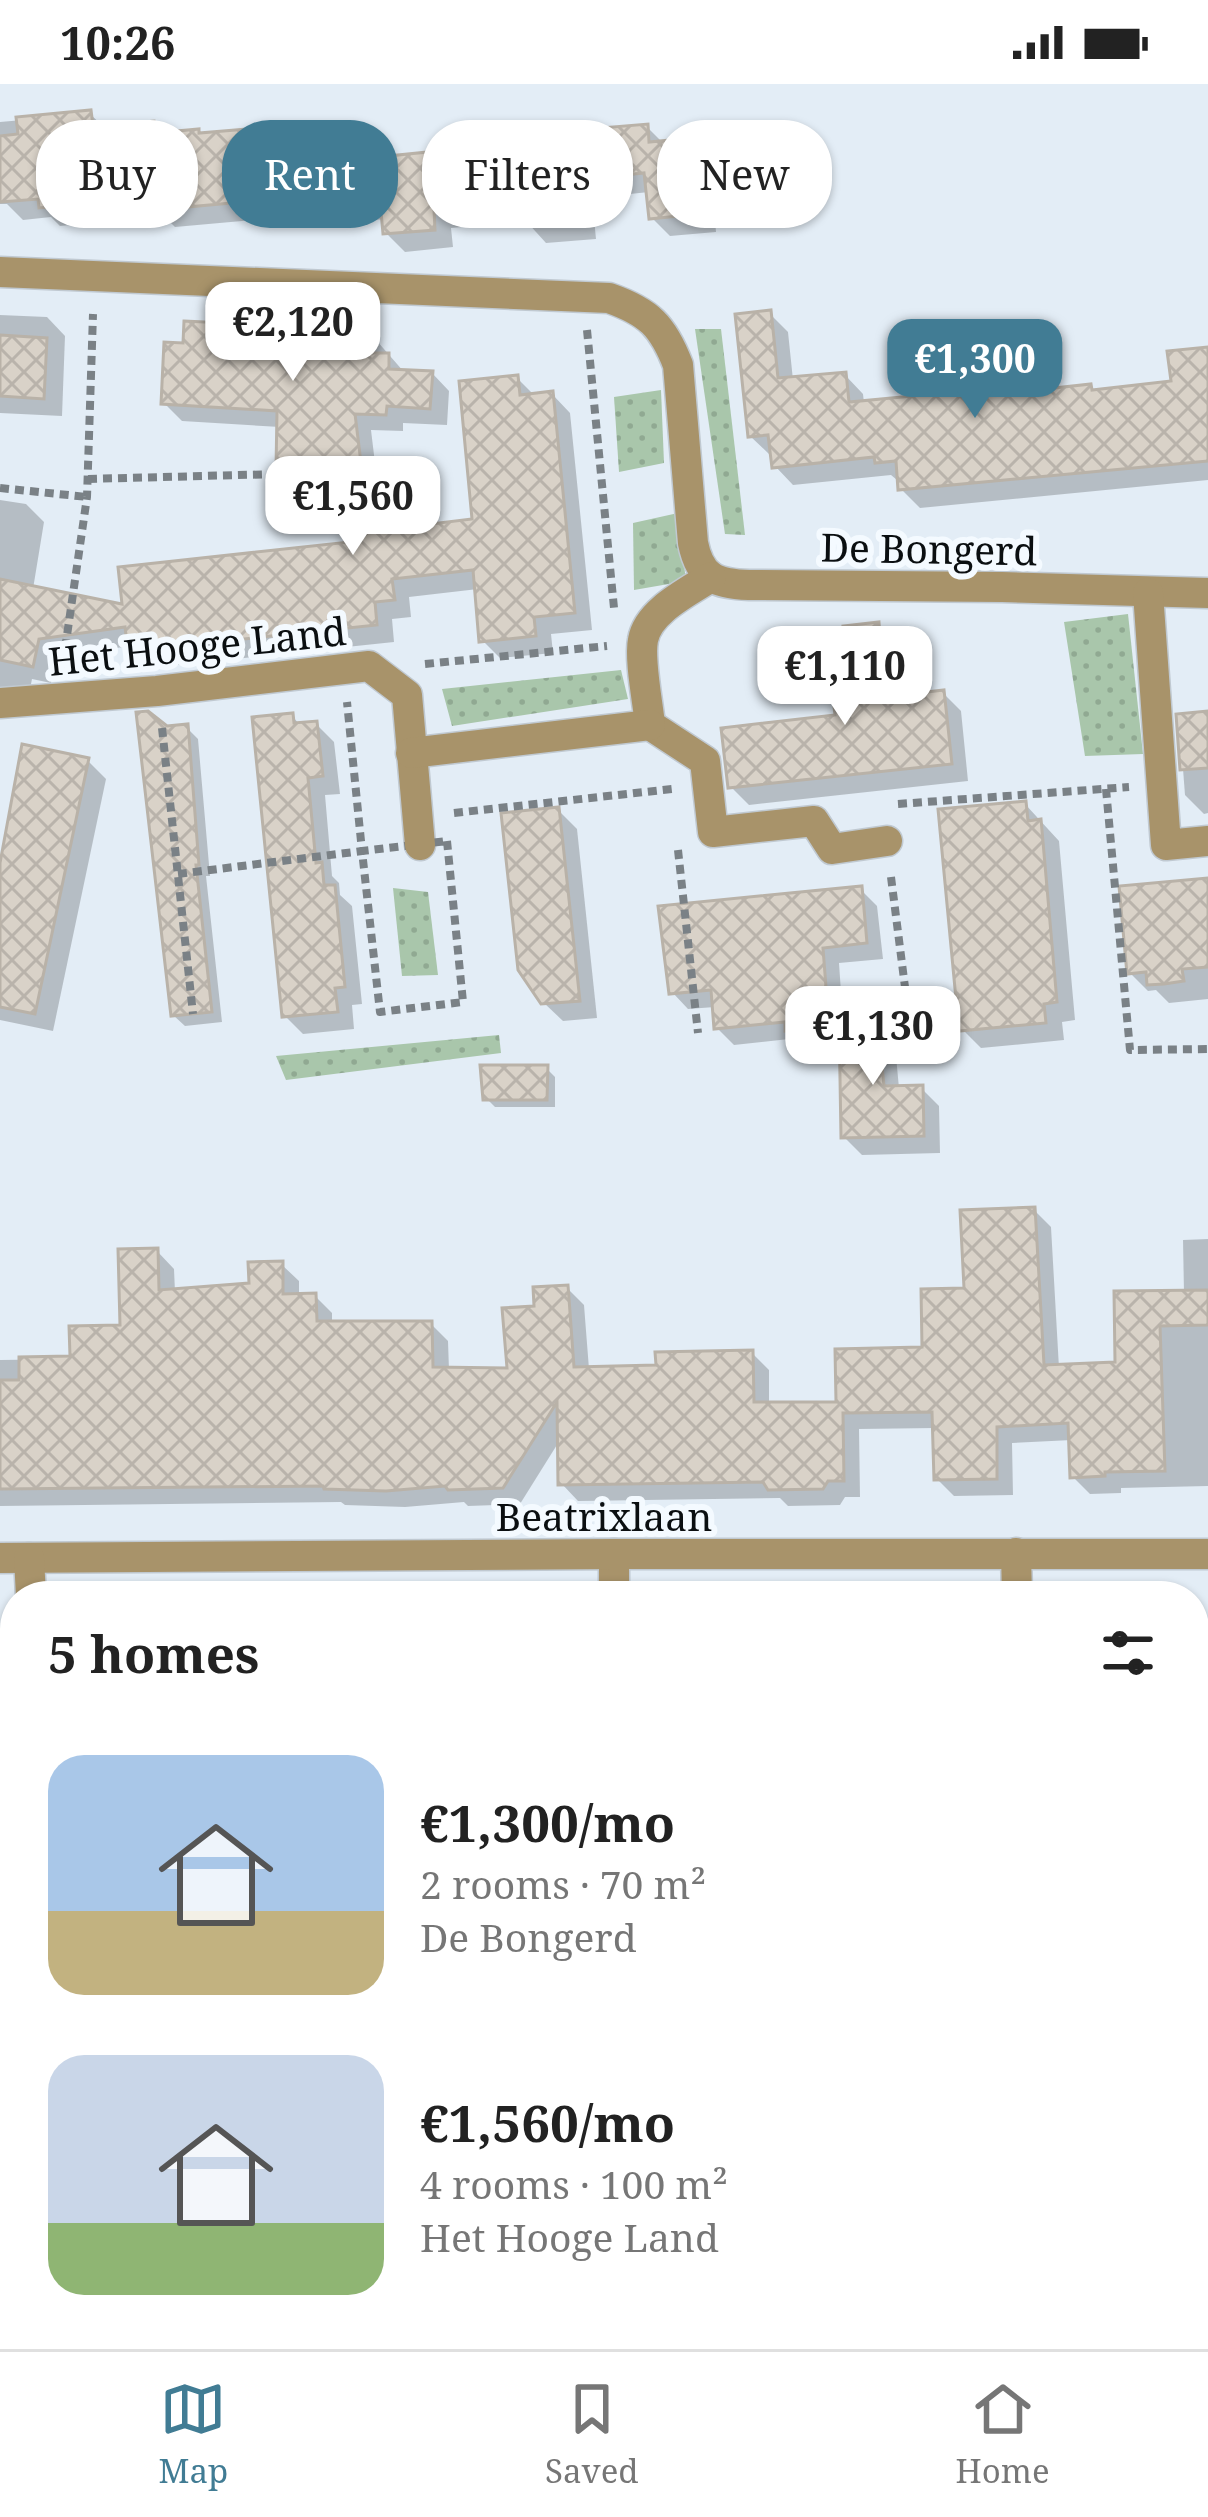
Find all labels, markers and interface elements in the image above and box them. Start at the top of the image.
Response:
text: 10:26 [60,12,175,73]
chip: Buy [36,120,198,228]
chip: Rent [222,120,398,228]
chip: Filters [422,120,633,228]
chip: New [657,120,832,228]
pin: €2,120 [195,282,391,384]
text: €2,120 [232,294,354,347]
pin: €1,300 [877,319,1073,421]
text: €1,300 [914,331,1036,384]
pin: €1,560 [255,456,451,558]
text: €1,560 [292,468,414,521]
street label: De Bongerd [820,520,1038,576]
street label: Het Hooge Land [46,603,348,687]
pin: €1,110 [747,626,943,728]
text: €1,110 [784,638,906,691]
pin: €1,130 [775,986,971,1088]
text: €1,130 [812,998,934,1051]
street label: Beatrixlaan [496,1489,712,1542]
text: 5 homes [48,1618,259,1688]
icon: filters [1095,1620,1161,1686]
text: €1,300/mo [420,1787,675,1857]
icon: home [144,1803,288,1947]
text: 2 rooms · 70 m² [420,1857,706,1910]
text: De Bongerd [420,1910,637,1963]
text: €1,560/mo [420,2087,675,2157]
icon: home [144,2103,288,2247]
text: 4 rooms · 100 m² [420,2157,728,2210]
text: Het Hooge Land [420,2210,719,2263]
tab: Map [158,2376,228,2493]
tab: Saved [545,2376,639,2493]
tab: Home [956,2376,1050,2493]

